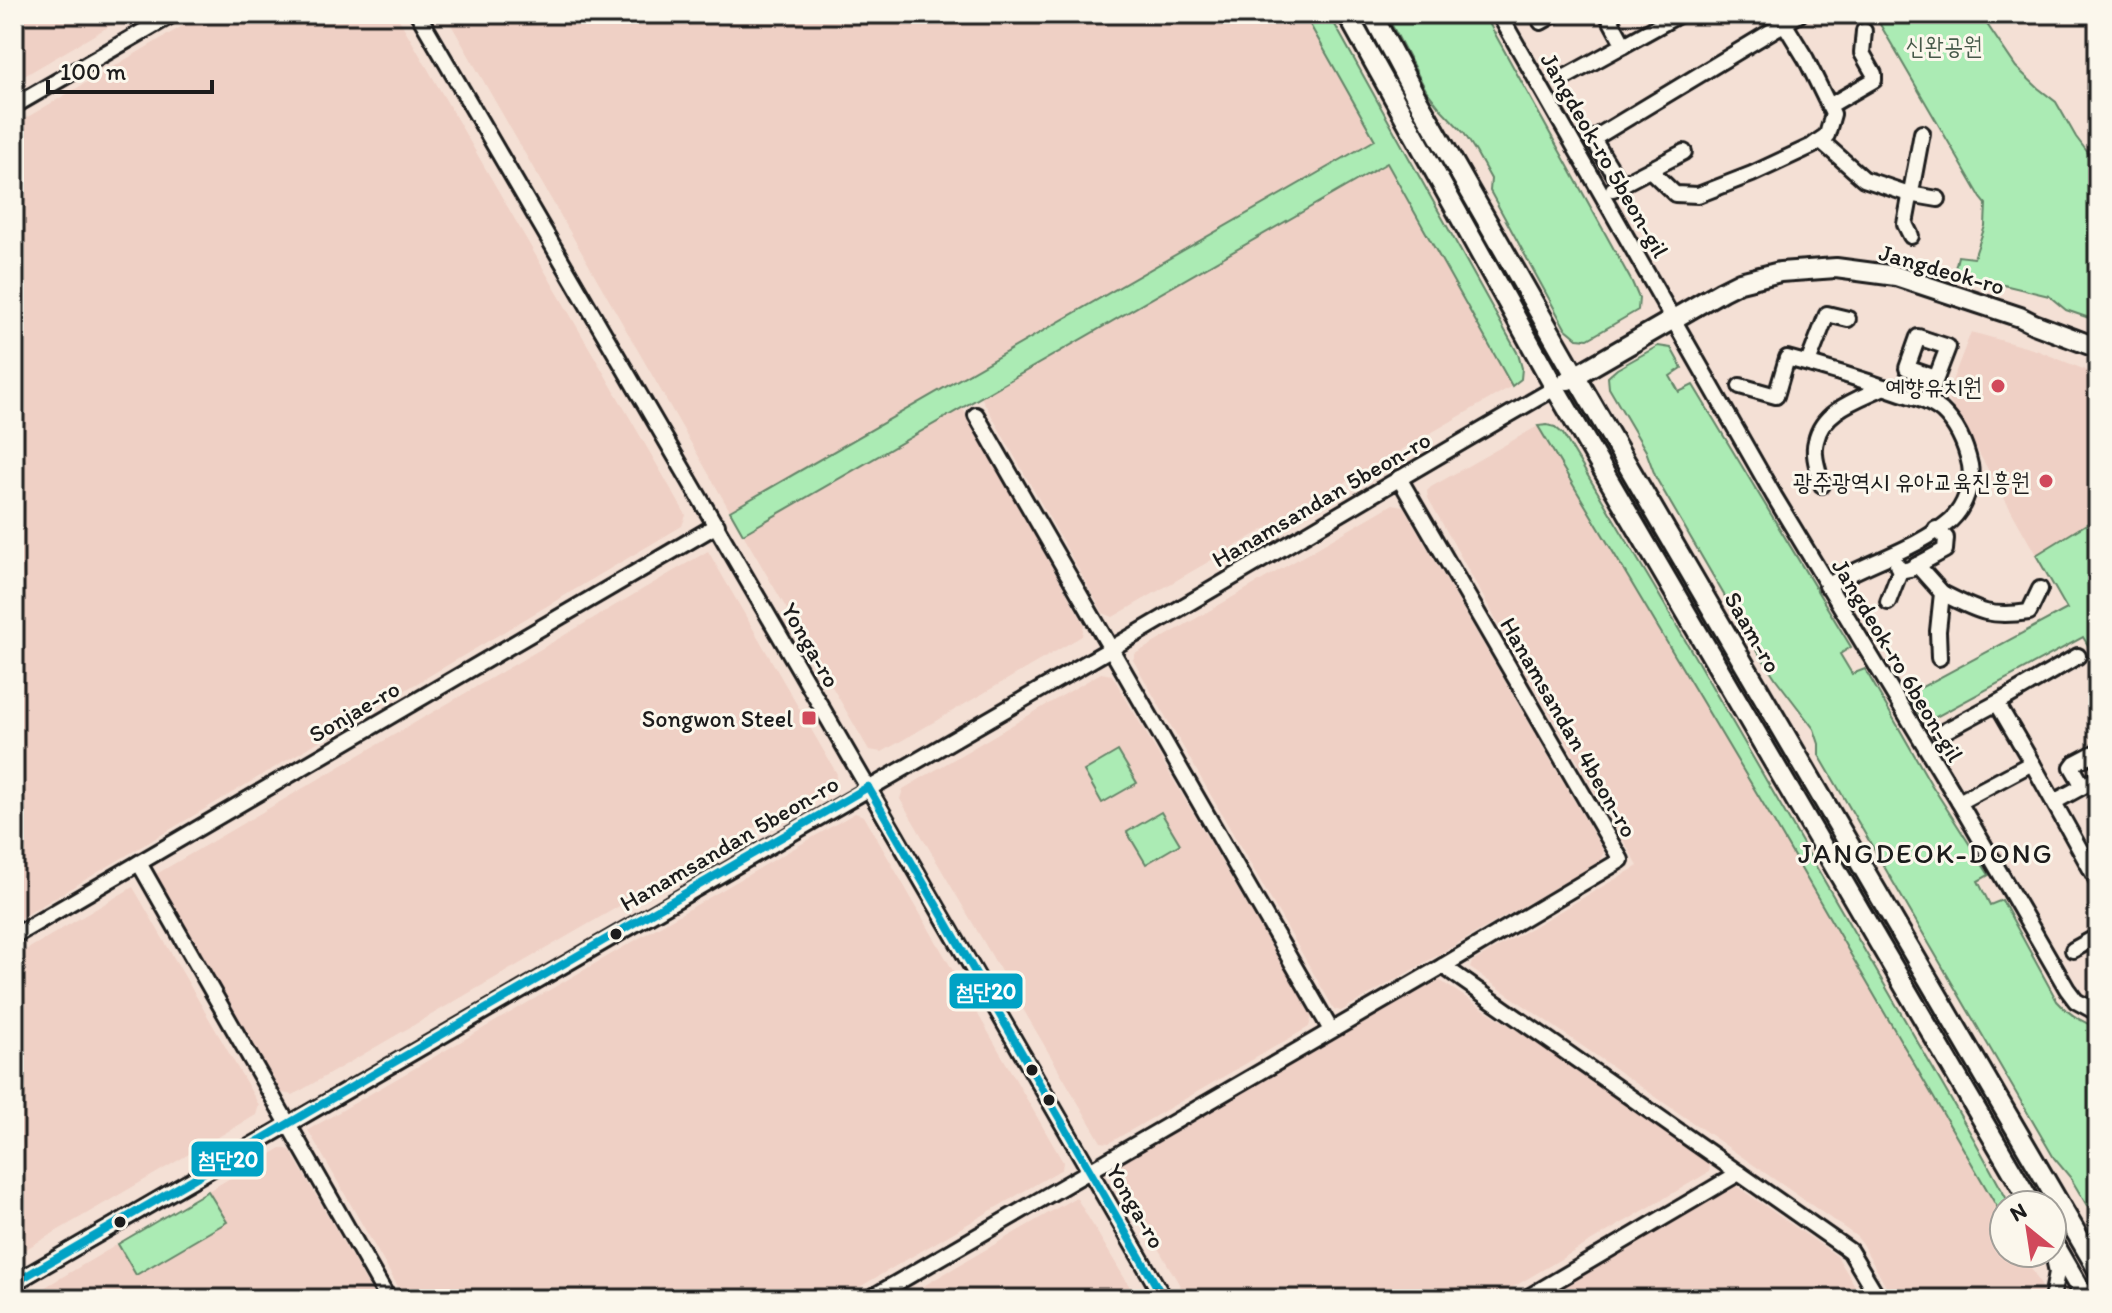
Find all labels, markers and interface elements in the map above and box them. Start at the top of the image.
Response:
park label: 신완공원 [1905,31,1983,60]
scale bar [48,44,212,94]
street label: Jangdeok-ro 5beon-gil [1534,47,1676,263]
text: 100 m [60,57,126,86]
street label: Jangdeok-ro [1876,237,2008,301]
place label: 예향유치원 [1885,372,1982,401]
marker: 예향유치원 [1989,377,2007,395]
street label: Hanamsandan 5beon-ro [1206,424,1436,574]
place label: 광주광역시 유아교육진흥원 [1793,467,2030,496]
marker: 광주광역시 유아교육진흥원 [2037,472,2055,490]
street label: Jangdeok-ro 6beon-gil [1826,553,1970,767]
street label: Saam-ro [1718,586,1788,678]
street label: Yonga-ro [775,597,847,693]
street label: Hanamsandan 4beon-ro [1494,612,1644,842]
street label: Sonjae-ro [303,673,405,749]
place label: Songwon Steel [642,704,793,733]
marker: Songwon Steel [800,709,818,727]
street label: Hanamsandan 5beon-ro [614,768,844,918]
district label: JANGDEOK-DONG [1798,836,2054,870]
unlabelled marker [608,926,624,942]
line badge: 첨단20 [948,972,1024,1010]
text: 첨단20 [956,978,1016,1005]
unlabelled marker [1024,1062,1040,1078]
unlabelled marker [1041,1092,1057,1108]
line badge: 첨단20 [190,1140,265,1178]
text: 첨단20 [198,1146,258,1173]
street label: Yonga-ro [1100,1158,1172,1254]
north arrow [1988,1189,2068,1269]
text: N [2005,1197,2031,1228]
unlabelled marker [112,1214,128,1230]

